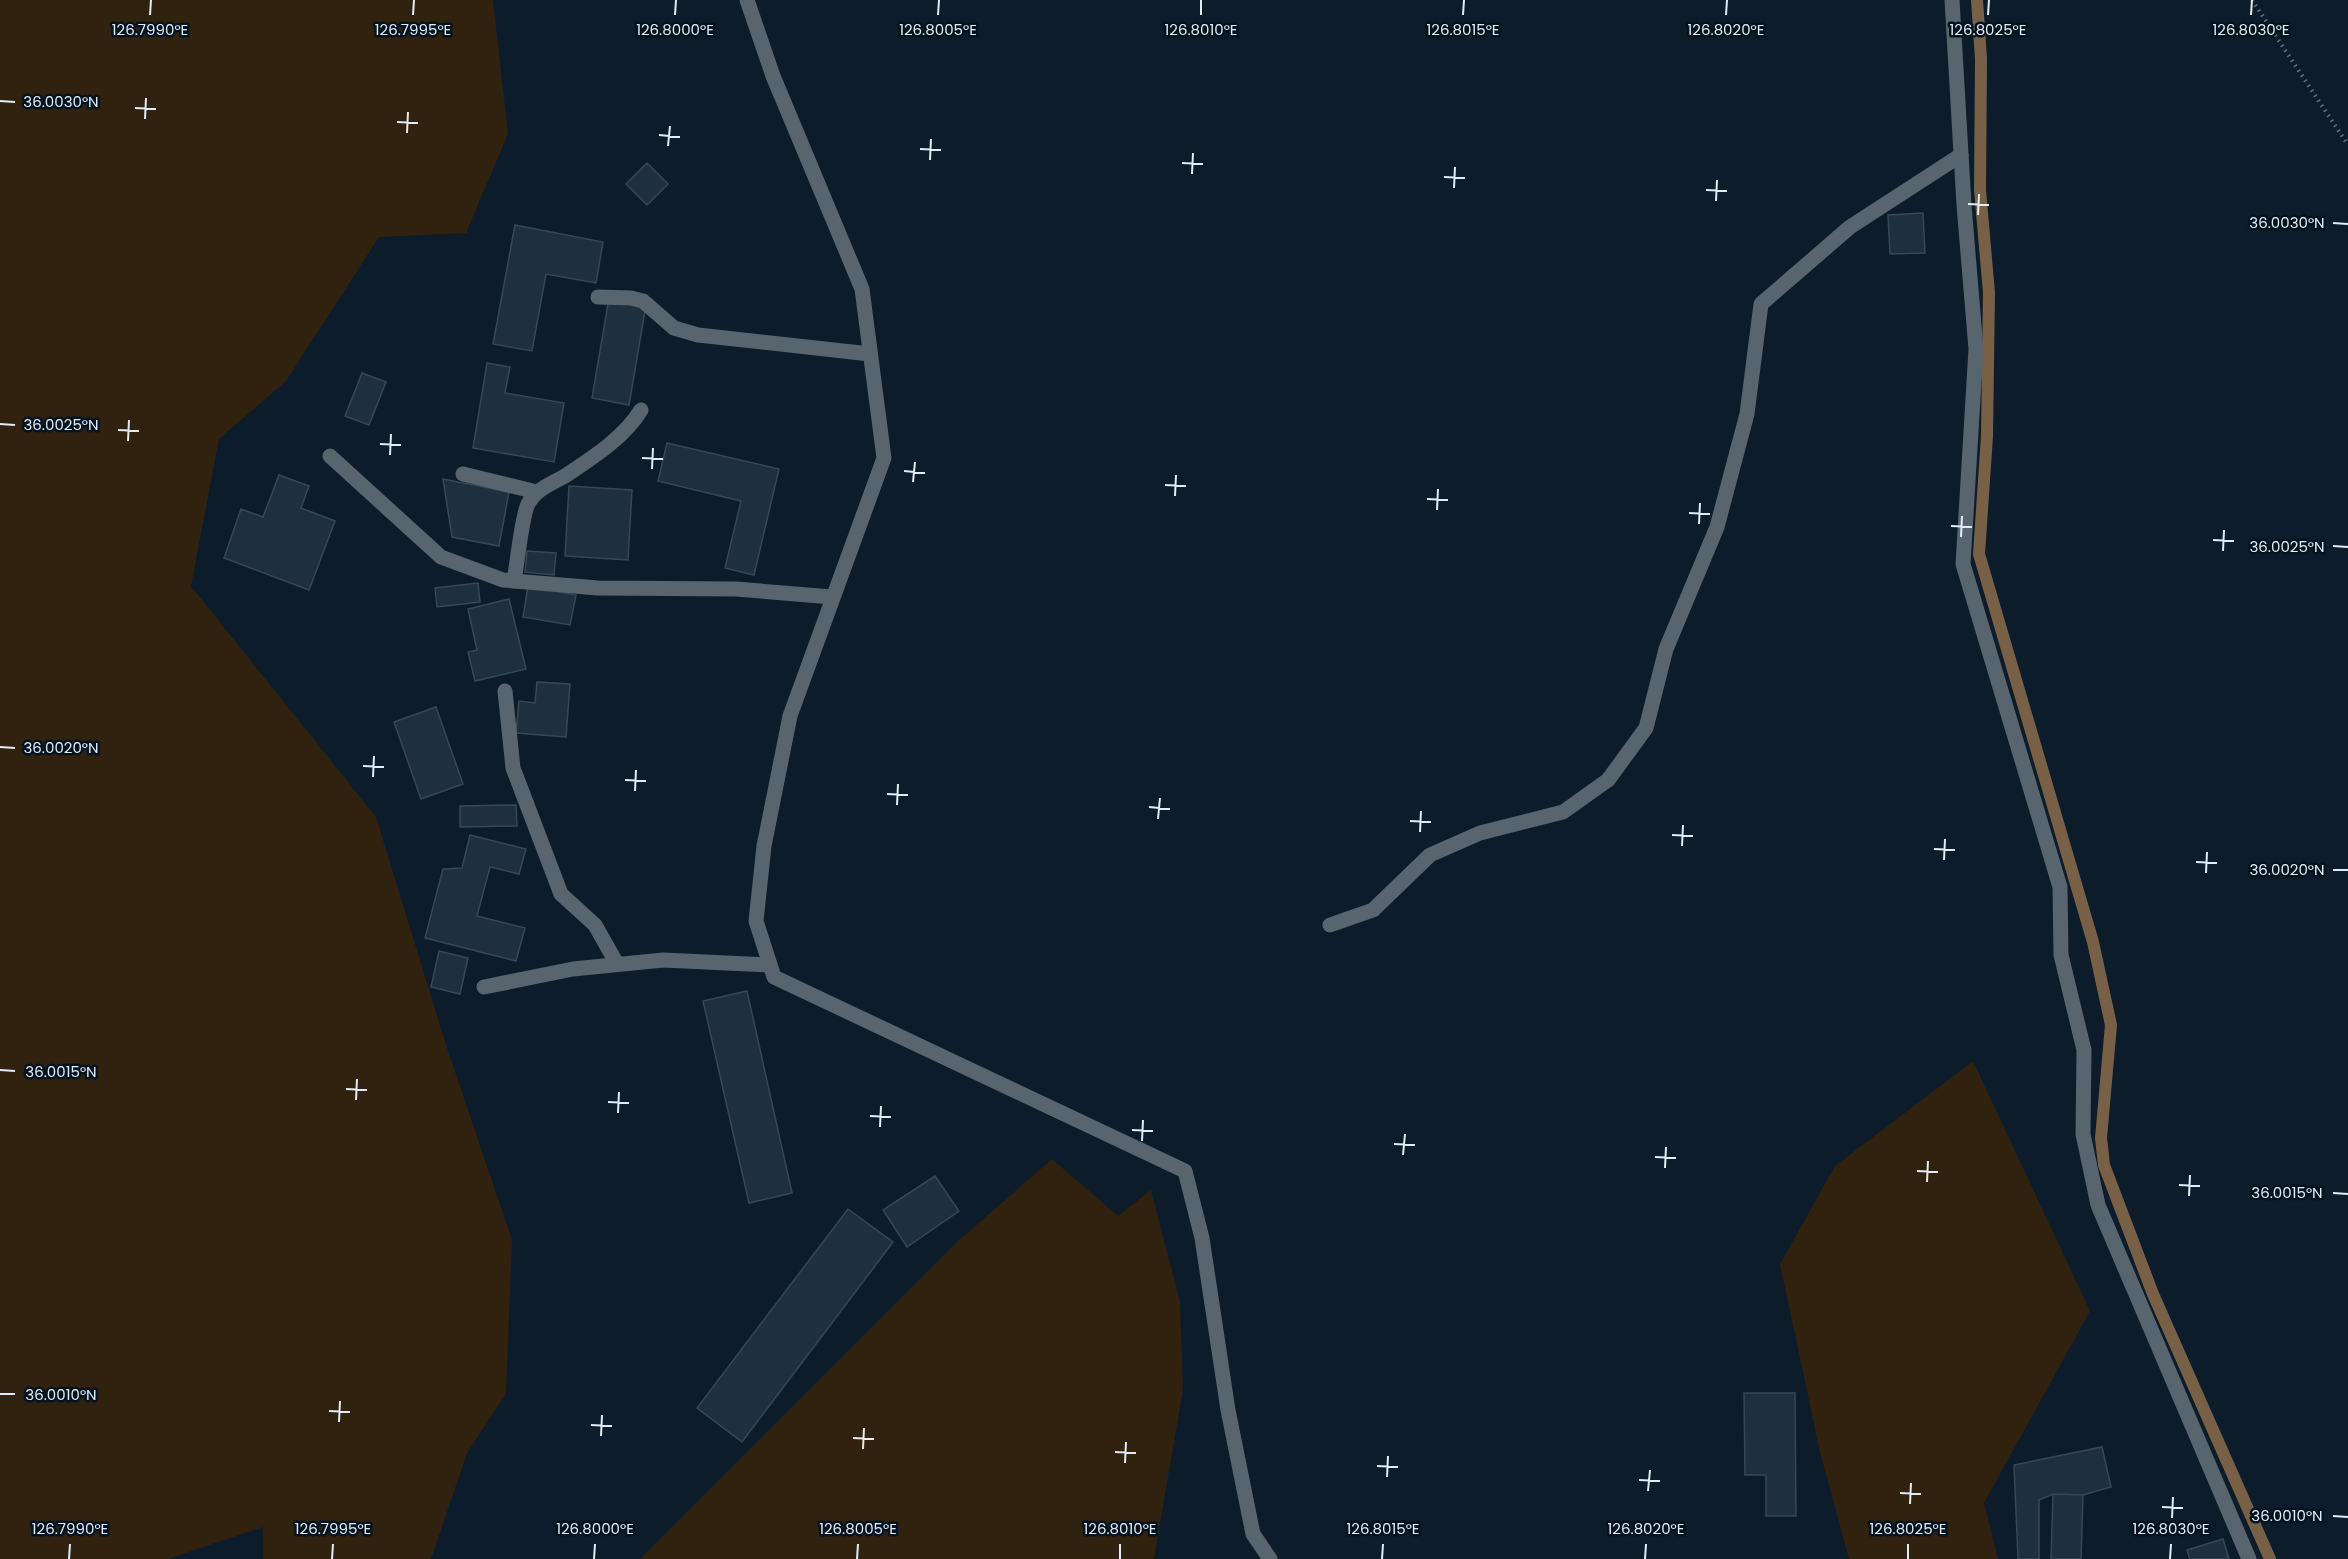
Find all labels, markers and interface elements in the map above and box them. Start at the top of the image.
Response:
text: 126.7990°E [112,19,188,40]
text: 126.7995°E [375,19,451,40]
text: 126.8000°E [636,19,714,40]
text: 126.8005°E [899,19,977,40]
text: 126.8010°E [1164,19,1238,40]
text: 126.8015°E [1426,19,1500,40]
text: 126.8020°E [1688,19,1764,40]
text: 126.8025°E [1950,19,2026,40]
text: 126.8030°E [2212,19,2290,40]
text: 36.0030°N [23,91,99,112]
text: 36.0030°N [2249,212,2325,233]
text: 36.0025°N [23,414,99,435]
text: 36.0025°N [2249,536,2325,557]
text: 36.0020°N [23,737,99,758]
text: 36.0020°N [2249,859,2325,880]
text: 36.0015°N [25,1061,97,1082]
text: 36.0015°N [2251,1182,2323,1203]
text: 36.0010°N [25,1384,97,1405]
text: 36.0010°N [2251,1505,2323,1526]
text: 126.7990°E [32,1518,108,1539]
text: 126.7995°E [295,1518,371,1539]
text: 126.8000°E [556,1518,634,1539]
text: 126.8005°E [819,1518,897,1539]
text: 126.8010°E [1083,1518,1157,1539]
text: 126.8015°E [1346,1518,1420,1539]
text: 126.8020°E [1608,1518,1684,1539]
text: 126.8025°E [1870,1518,1946,1539]
text: 126.8030°E [2132,1518,2210,1539]

